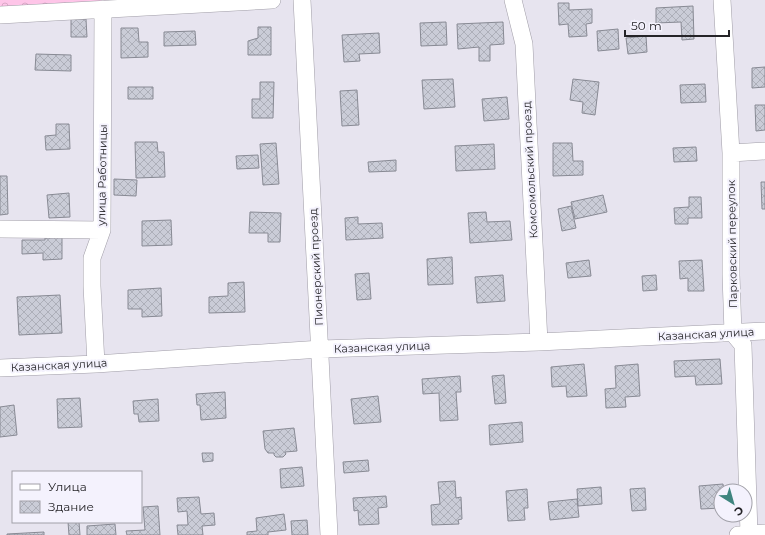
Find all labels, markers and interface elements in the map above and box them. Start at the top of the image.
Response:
scale bar [625,12,729,38]
text: 50 m [631,18,662,33]
street label: Комсомольский проезд [519,101,541,239]
street label: улица Работницы [94,124,110,227]
street label: Парковский переулок [724,179,740,308]
street label: Пионерский проезд [306,208,326,326]
street label: Казанская улица [657,324,755,344]
street label: Казанская улица [334,338,430,356]
street label: Казанская улица [10,355,108,375]
legend [12,471,142,523]
text: Улица [48,479,87,494]
north arrow [713,483,753,523]
text: Здание [48,499,94,514]
text: С [732,503,746,519]

